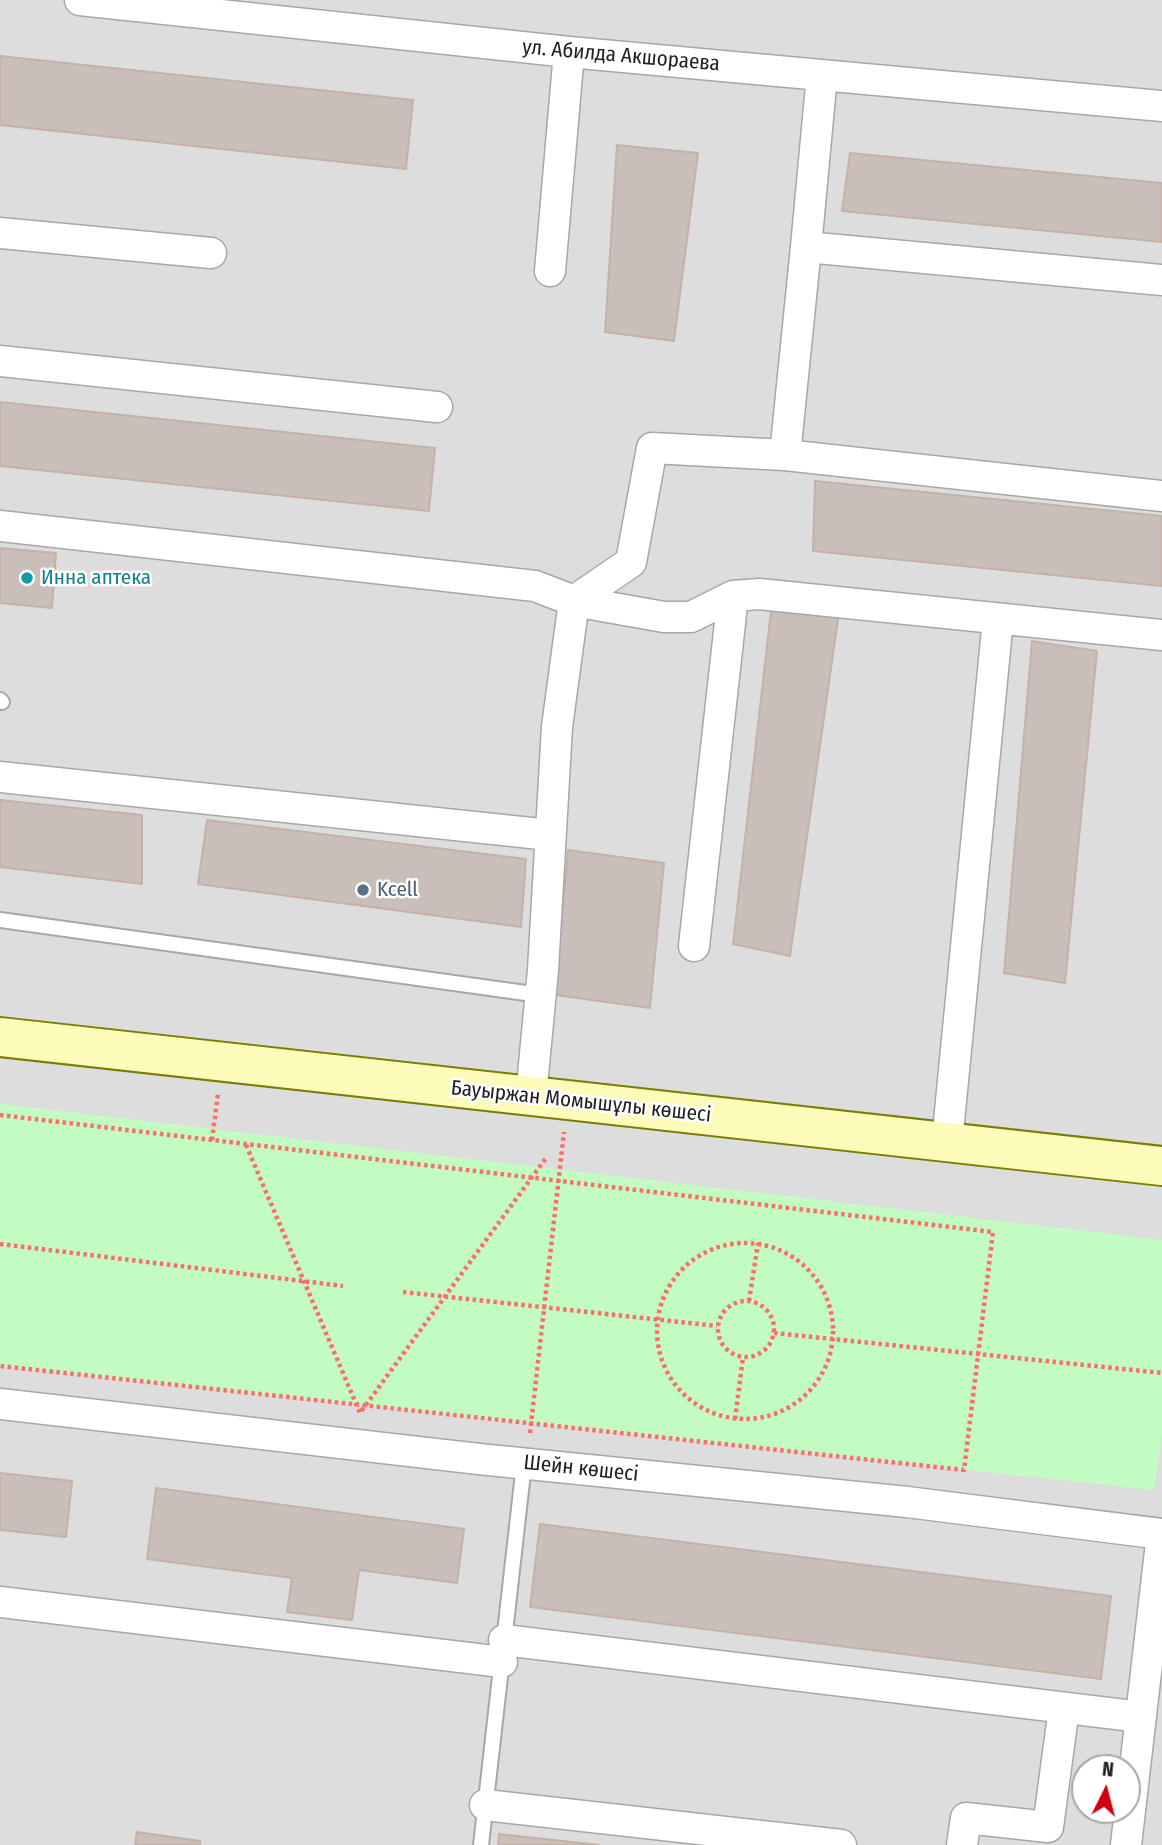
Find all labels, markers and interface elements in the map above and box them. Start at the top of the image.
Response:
street label: ул. Абилда Акшораева [521,35,721,77]
place label: Инна аптека [41,565,151,591]
marker: Инна аптека [19,570,35,586]
place label: Kcell [377,877,418,903]
marker: Kcell [355,882,371,898]
street label: Бауыржан Момышұлы көшесі [450,1076,712,1128]
street label: Шейн көшесі [522,1450,640,1488]
north arrow [1071,1754,1141,1824]
text: N [1101,1758,1115,1782]

